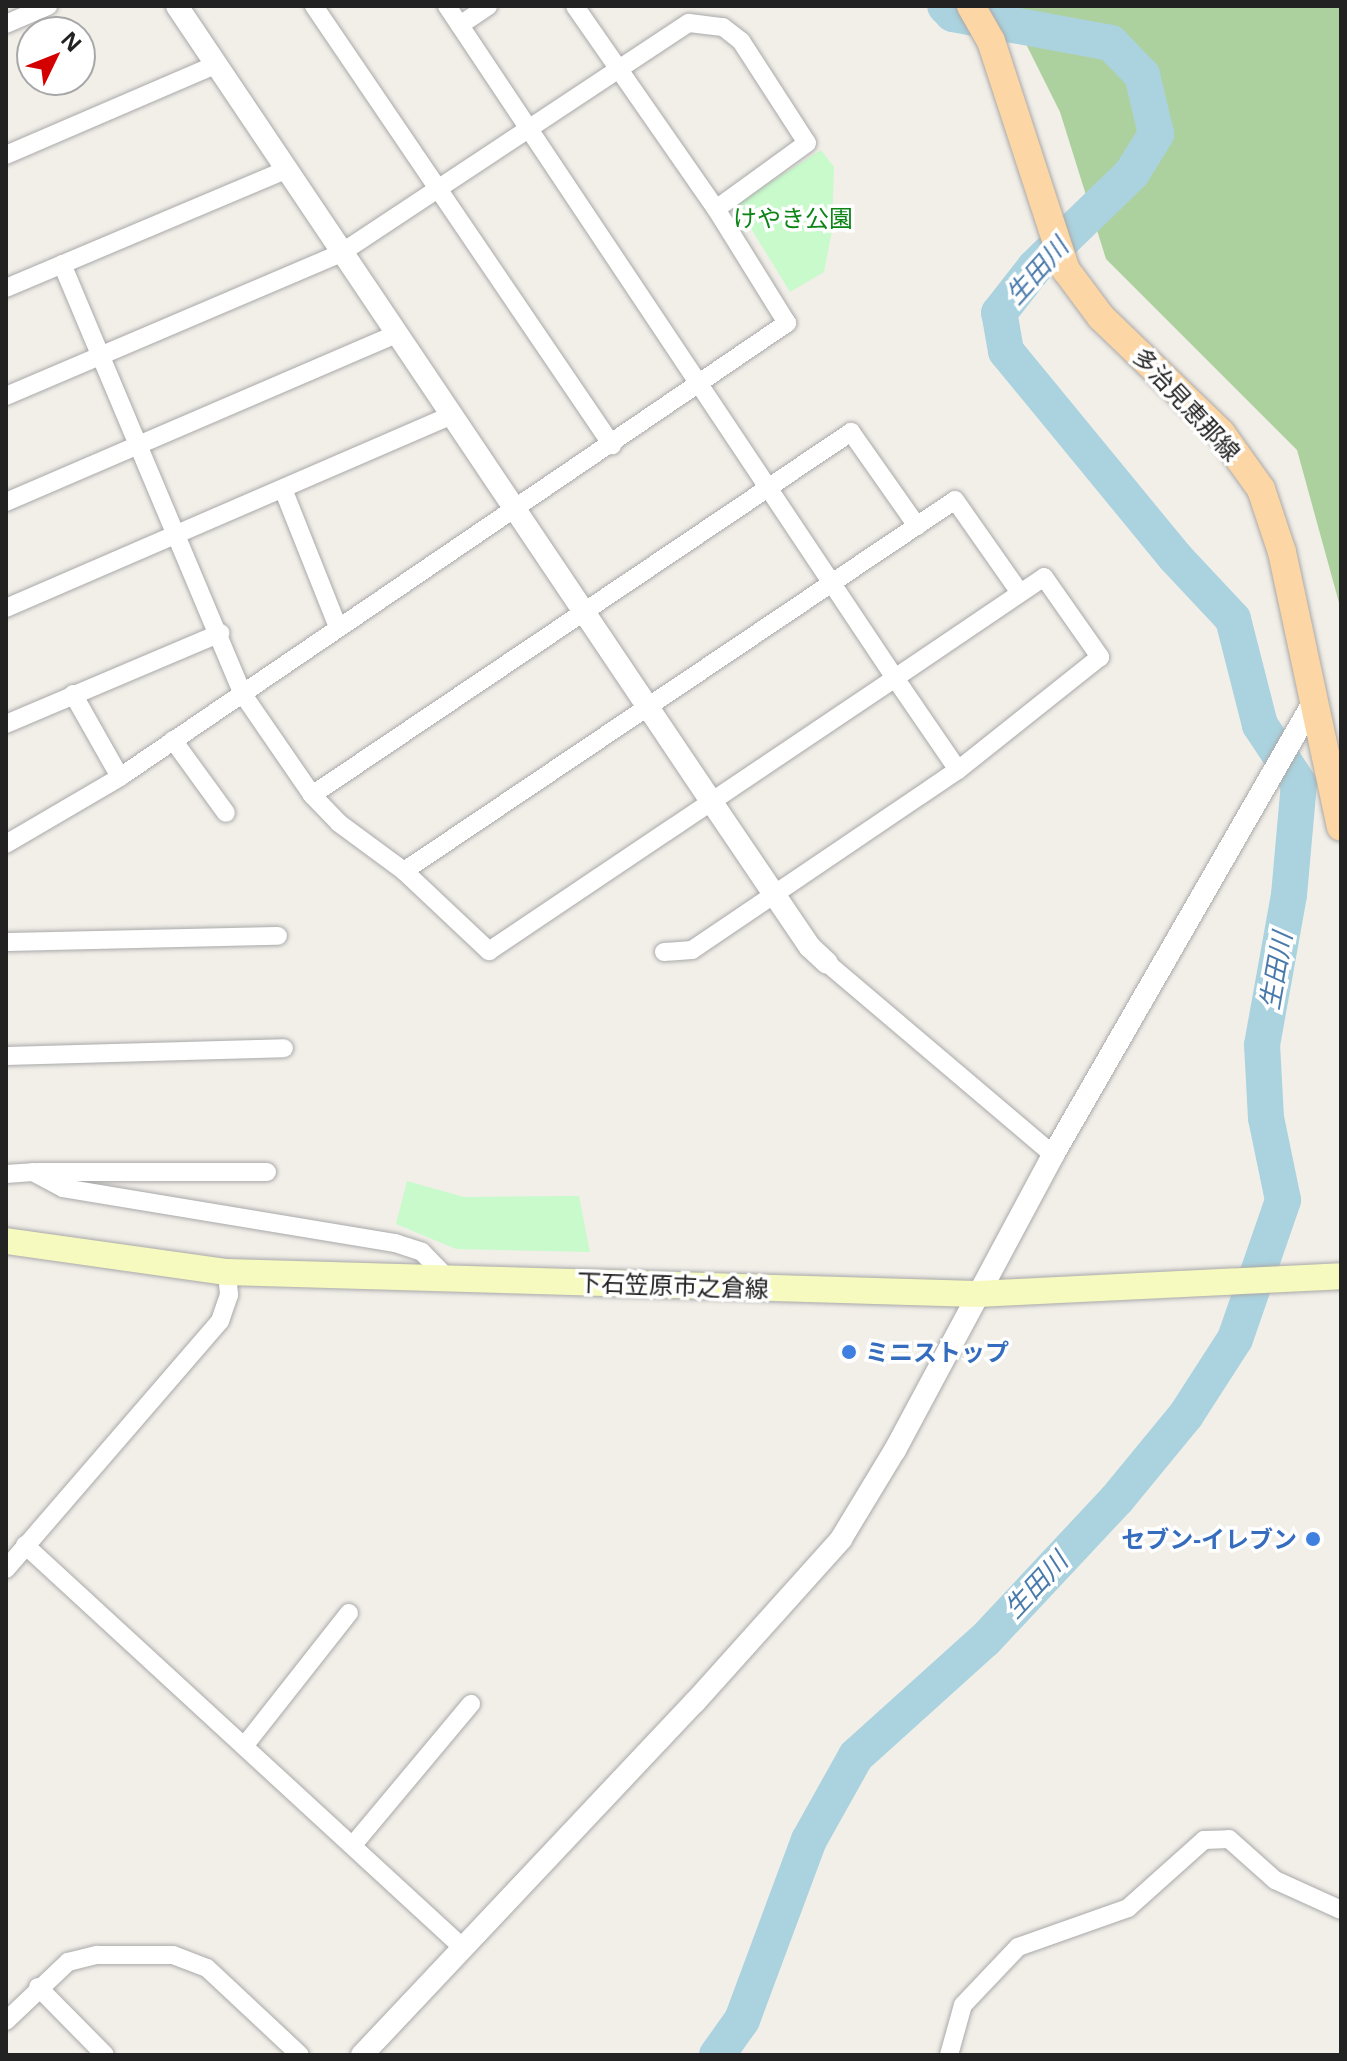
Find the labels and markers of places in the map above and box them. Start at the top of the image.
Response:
place label: ミニストップ [865,1338,1009,1366]
marker: ミニストップ [840,1343,858,1361]
place label: セブン-イレブン [1121,1525,1297,1553]
marker: セブン-イレブン [1304,1530,1322,1548]

